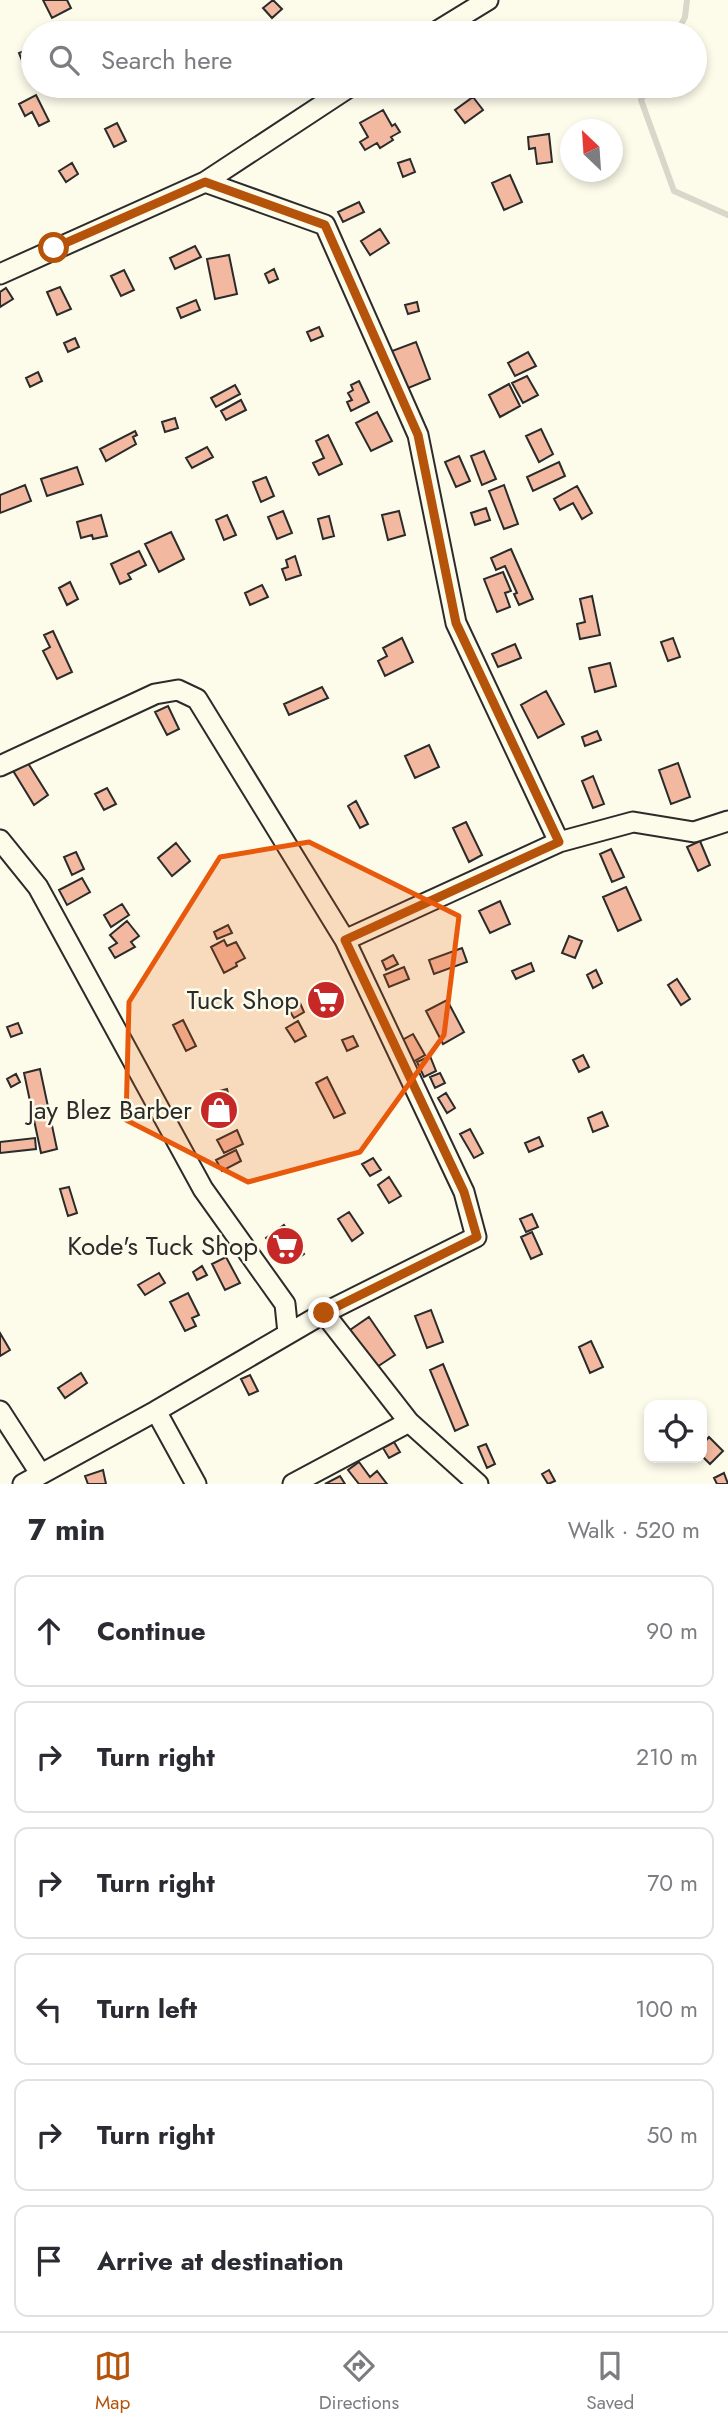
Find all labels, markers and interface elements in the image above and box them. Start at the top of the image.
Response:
search box [21,21,707,98]
icon: search [45,41,83,79]
text: Search here [101,41,233,79]
north arrow [560,119,623,182]
route start [38,232,69,263]
supermarket icon: Tuck Shop [305,979,347,1021]
place label: Tuck Shop [187,981,299,1019]
shop icon: Jay Blez Barber [198,1089,240,1131]
place label: Jay Blez Barber [25,1091,192,1129]
supermarket icon: Kode's Tuck Shop [264,1225,306,1267]
place label: Kode's Tuck Shop [67,1227,258,1265]
route end [308,1297,339,1328]
map controls [644,1400,707,1463]
button: locate [644,1400,707,1463]
text: 7 min [28,1508,105,1551]
text: Walk · 520 m [568,1513,700,1547]
icon: ahead [30,1612,68,1650]
text: Continue [97,1612,206,1650]
text: 90 m [646,1614,698,1648]
icon: right [30,1738,68,1776]
text: Turn right [97,1738,215,1776]
text: 210 m [636,1740,698,1774]
icon: right [30,1864,68,1902]
text: Turn right [97,1864,215,1902]
text: 70 m [647,1866,698,1900]
icon: left [30,1990,68,2028]
text: Turn left [97,1990,197,2028]
text: 100 m [635,1992,698,2026]
icon: right [30,2116,68,2154]
text: Turn right [97,2116,215,2154]
text: 50 m [646,2118,698,2152]
icon: arrive [30,2242,68,2280]
text: Arrive at destination [97,2242,344,2280]
tab: Map [94,2347,132,2416]
tab: Directions [319,2347,399,2416]
tab: Saved [586,2347,634,2416]

